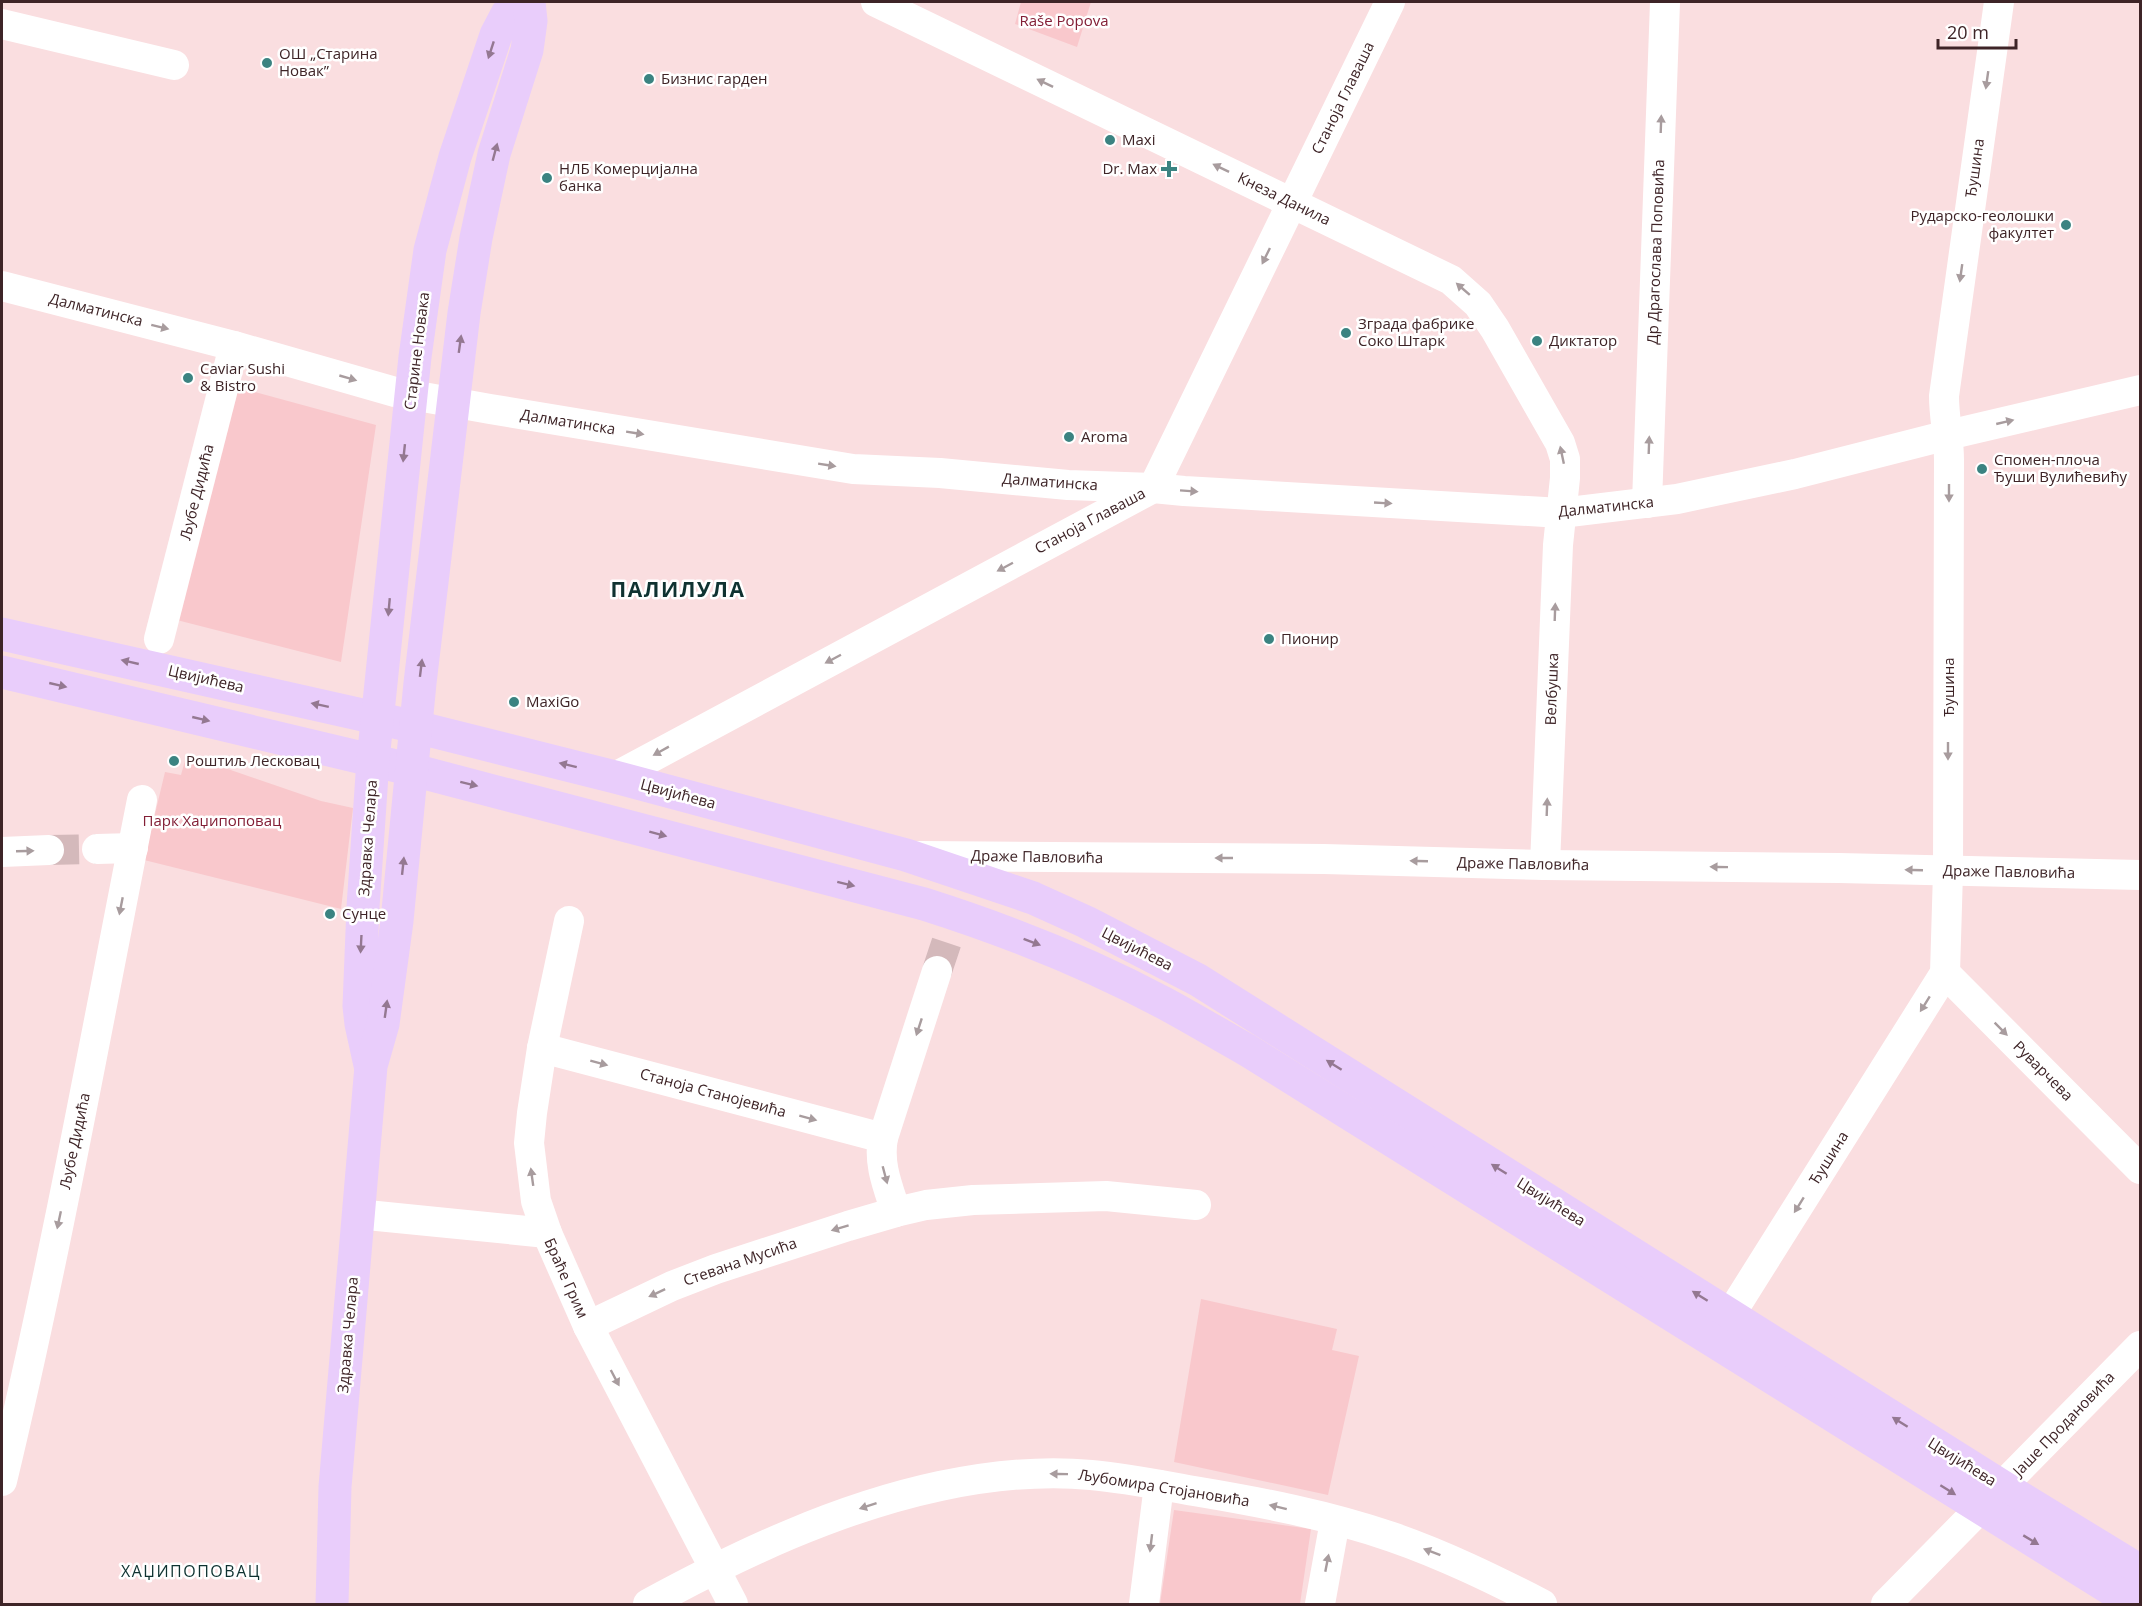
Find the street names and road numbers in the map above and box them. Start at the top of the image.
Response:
street label: Станоја Главаша [1306,38,1378,157]
street label: Ђушина [1960,137,1988,199]
street label: Др Драгослава Поповића [1642,159,1668,345]
street label: Кнеза Данила [1235,167,1334,229]
street label: Далматинска [47,288,145,330]
street label: Старине Новака [399,291,433,411]
street label: Далматинска [519,404,617,438]
street label: Љубе Дидића [174,442,218,542]
street label: Далматинска [1002,468,1099,494]
street label: Станоја Главаша [1031,482,1148,558]
street label: Далматинска [1557,491,1655,521]
street label: Велбушка [1540,652,1562,726]
street label: Ђушина [1938,657,1958,717]
street label: Цвијићева [166,660,246,696]
street label: Цвијићева [638,773,718,813]
street label: Здравка Челара [353,779,381,897]
street label: Драже Павловића [971,845,1103,867]
street label: Драже Павловића [1457,852,1589,874]
street label: Драже Павловића [1943,860,2075,882]
street label: Цвијићева [1099,922,1176,975]
street label: Руварчева [2009,1036,2078,1105]
street label: Станоја Станојевића [638,1063,789,1121]
street label: Љубе Дидића [54,1091,94,1191]
street label: Ђушина [1804,1127,1852,1188]
street label: Цвијићева [1514,1172,1590,1230]
street label: Стевана Мусића [680,1232,799,1290]
street label: Браће Грим [540,1234,593,1321]
street label: Здравка Челара [332,1276,362,1394]
street label: Јаше Продановића [2007,1367,2119,1481]
street label: Цвијићева [1925,1432,2001,1490]
street label: Љубомира Стојановића [1077,1464,1251,1510]

